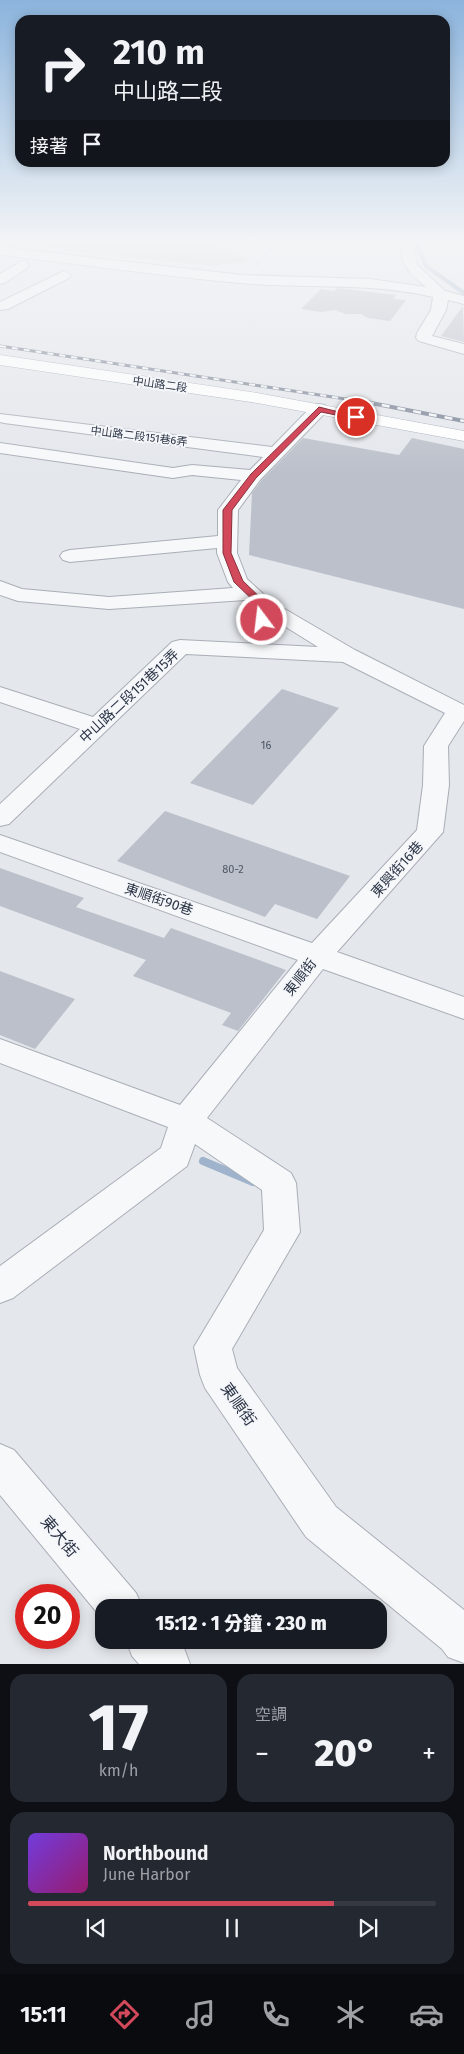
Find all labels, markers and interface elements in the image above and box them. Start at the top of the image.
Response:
text: 210 m [113,31,205,73]
icon: right [30,35,95,100]
text: 中山路二段 [113,78,223,105]
icon: arrive [78,130,106,158]
text: 接著 [30,135,68,158]
street label: 中山路二段 [132,374,188,395]
pin [335,396,377,438]
icon: arrive [342,403,370,431]
street label: 中山路二段151巷6弄 [90,424,188,449]
position arrow [235,593,287,645]
street label: 中山路二段151巷15弄 [76,646,182,747]
house number: 16 [261,739,271,752]
street label: 東興街16巷 [368,838,427,901]
house number: 80-2 [222,863,244,876]
street label: 東順街90巷 [122,880,195,919]
street label: 東順街 [281,956,320,999]
street label: 東順街 [217,1379,260,1429]
street label: 東大街 [37,1512,82,1561]
speed limit sign: 20 [15,1584,80,1649]
text: 15:12 · 1 分鐘 · 230 m [155,1612,327,1635]
text: 17 [88,1689,149,1767]
text: 空調 [255,1705,287,1724]
text: 20° [314,1730,377,1776]
text: − [255,1737,269,1770]
text: + [422,1737,436,1770]
text: km/h [99,1761,138,1780]
text: Northbound [103,1842,208,1865]
text: June Harbor [103,1865,190,1884]
icon: previous [82,1914,110,1942]
icon: pause [218,1914,246,1942]
icon: next [354,1914,382,1942]
icon: directions [107,1997,142,2032]
icon: music [183,1997,218,2032]
icon: phone [258,1997,293,2032]
icon: climate [333,1997,368,2032]
icon: car [409,1997,444,2032]
text: 15:11 [20,2001,67,2028]

